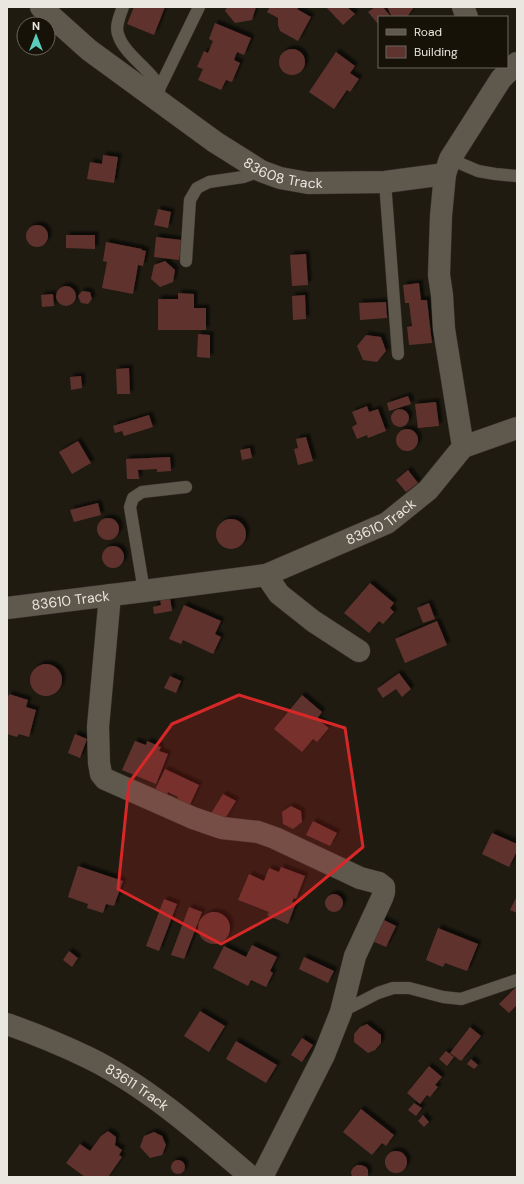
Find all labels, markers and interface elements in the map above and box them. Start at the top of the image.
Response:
north arrow [16,16,56,56]
legend [378,16,508,68]
text: N [32,19,40,33]
text: Road [414,24,442,40]
text: Building [414,44,458,60]
street label: 83608 Track [240,153,323,192]
street label: 83610 Track [343,494,419,549]
street label: 83610 Track [31,586,110,614]
street label: 83611 Track [102,1059,173,1115]

